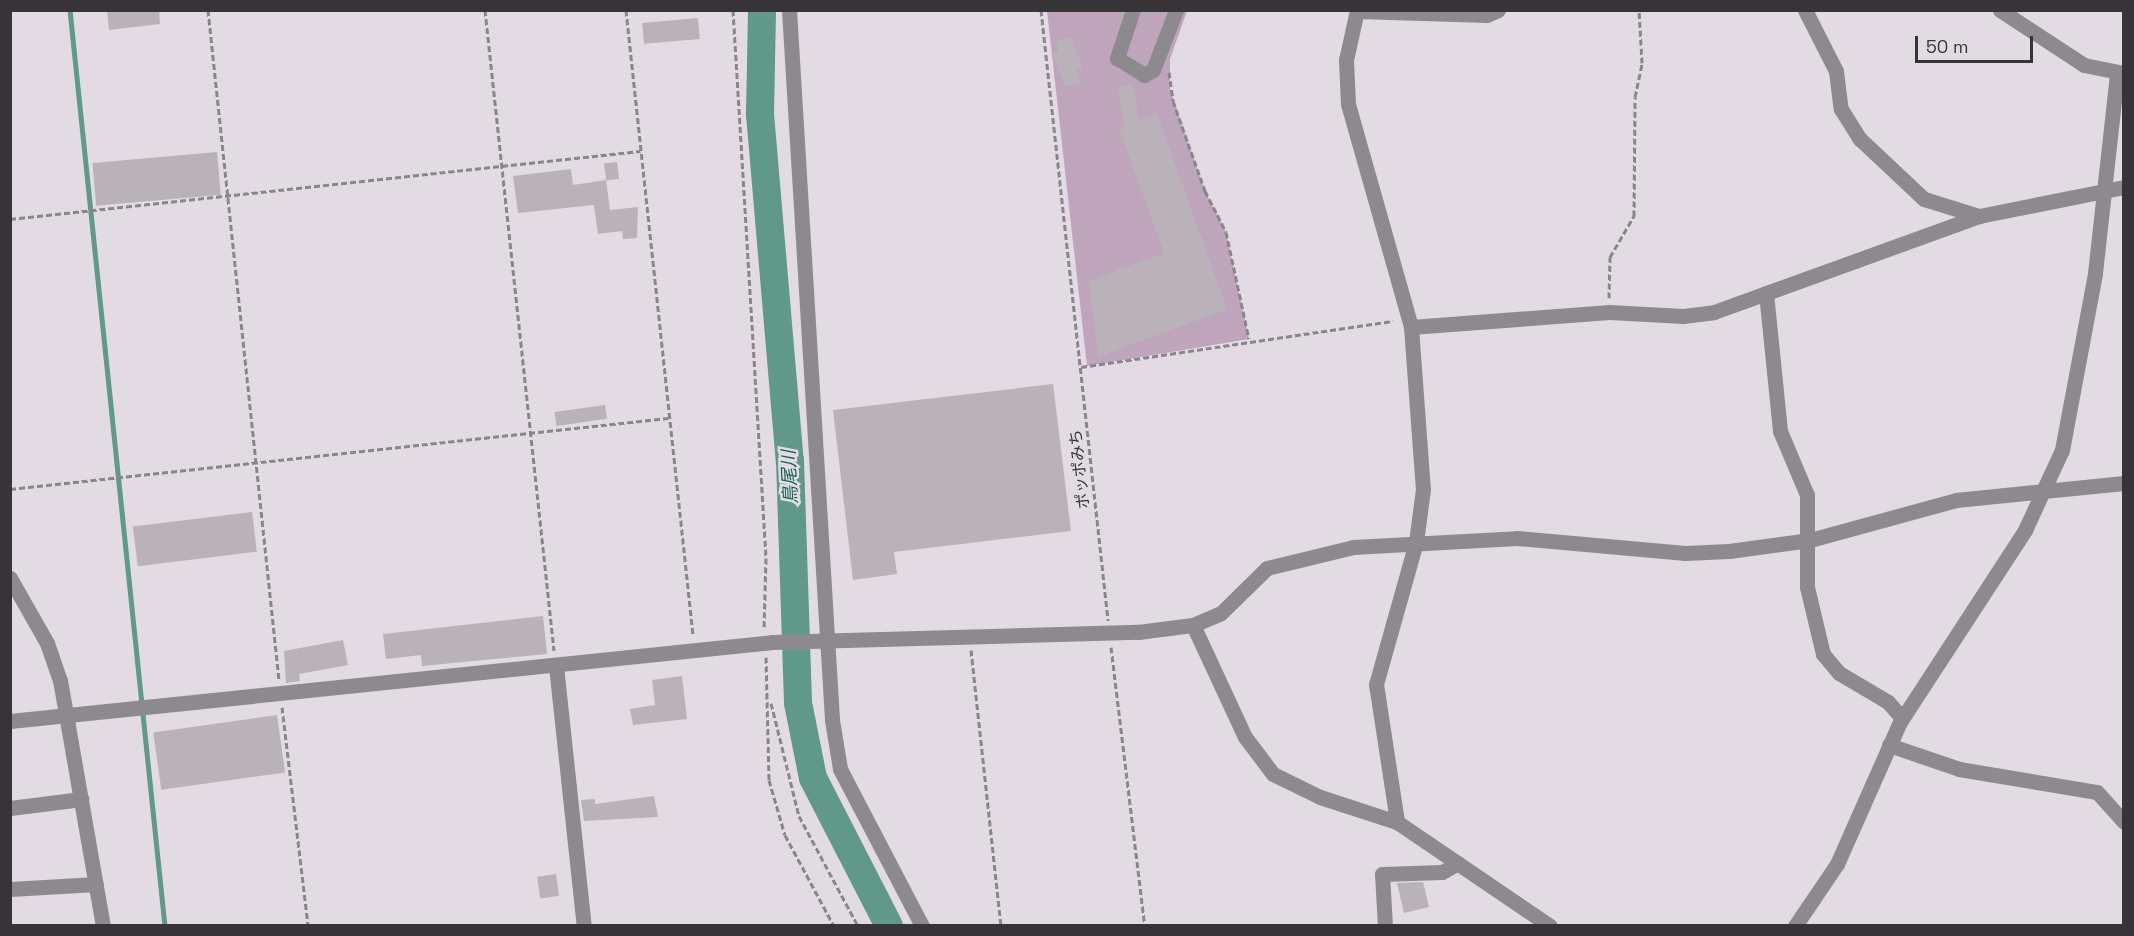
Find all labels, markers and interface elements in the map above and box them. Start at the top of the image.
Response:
scale bar [1918,24,2036,62]
text: 50 m [1926,35,1968,58]
street label: ポッポみち [1066,428,1094,510]
water label: 鳥尾川 [778,449,802,505]

